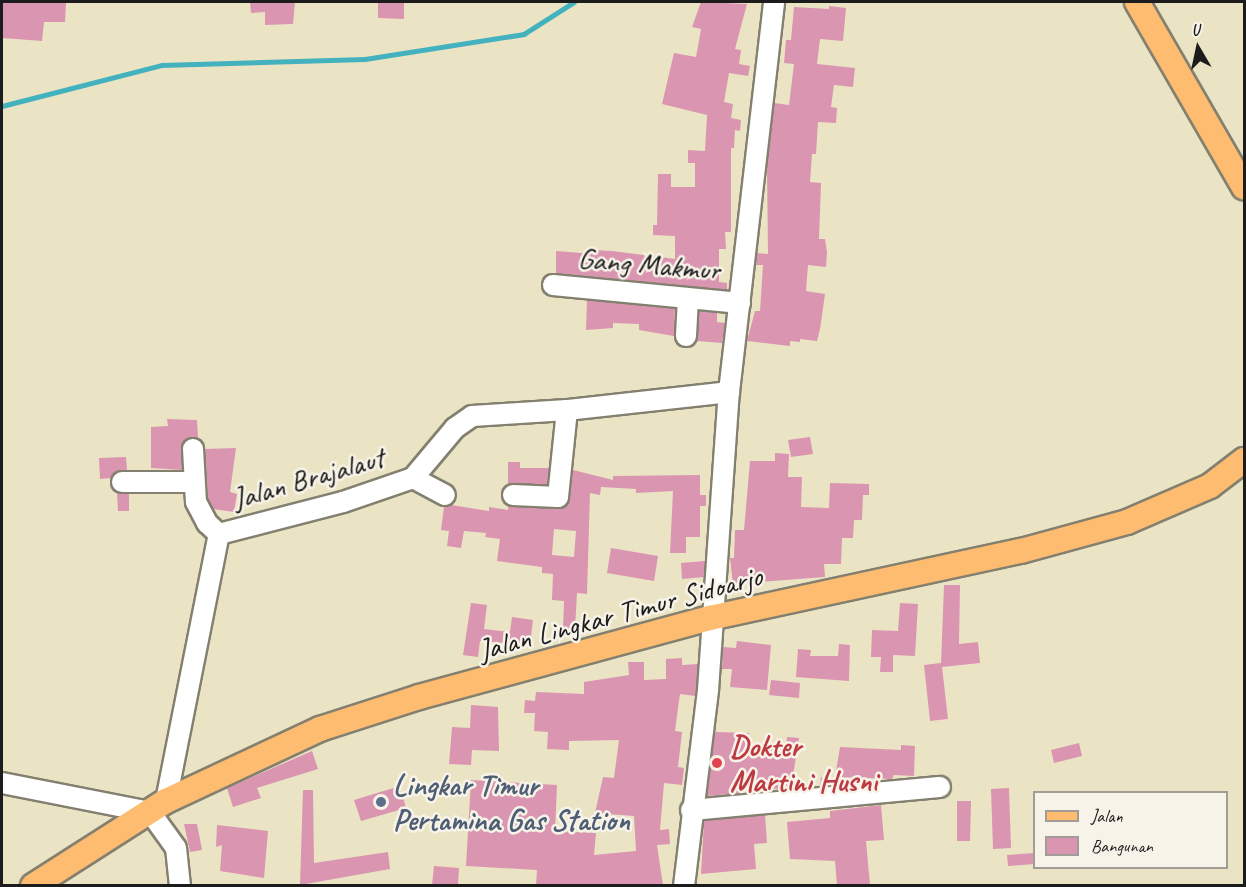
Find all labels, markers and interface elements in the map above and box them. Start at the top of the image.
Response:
north arrow [1168,18,1228,78]
text: U [1190,20,1201,41]
street label: Gang Makmur [575,240,723,288]
street label: Jalan Brajalaut [228,439,388,517]
street label: Jalan Lingkar Timur Sidoarjo [474,558,766,668]
place label: Dokter Martini Husni [730,728,877,798]
marker: Dokter Martini Husni [708,754,726,772]
place label: Lingkar Timur Pertamina Gas Station [393,767,632,838]
legend [1033,791,1228,869]
marker: Lingkar Timur Pertamina Gas Station [374,795,388,809]
text: Jalan [1091,805,1123,827]
text: Bangunan [1091,835,1153,857]

